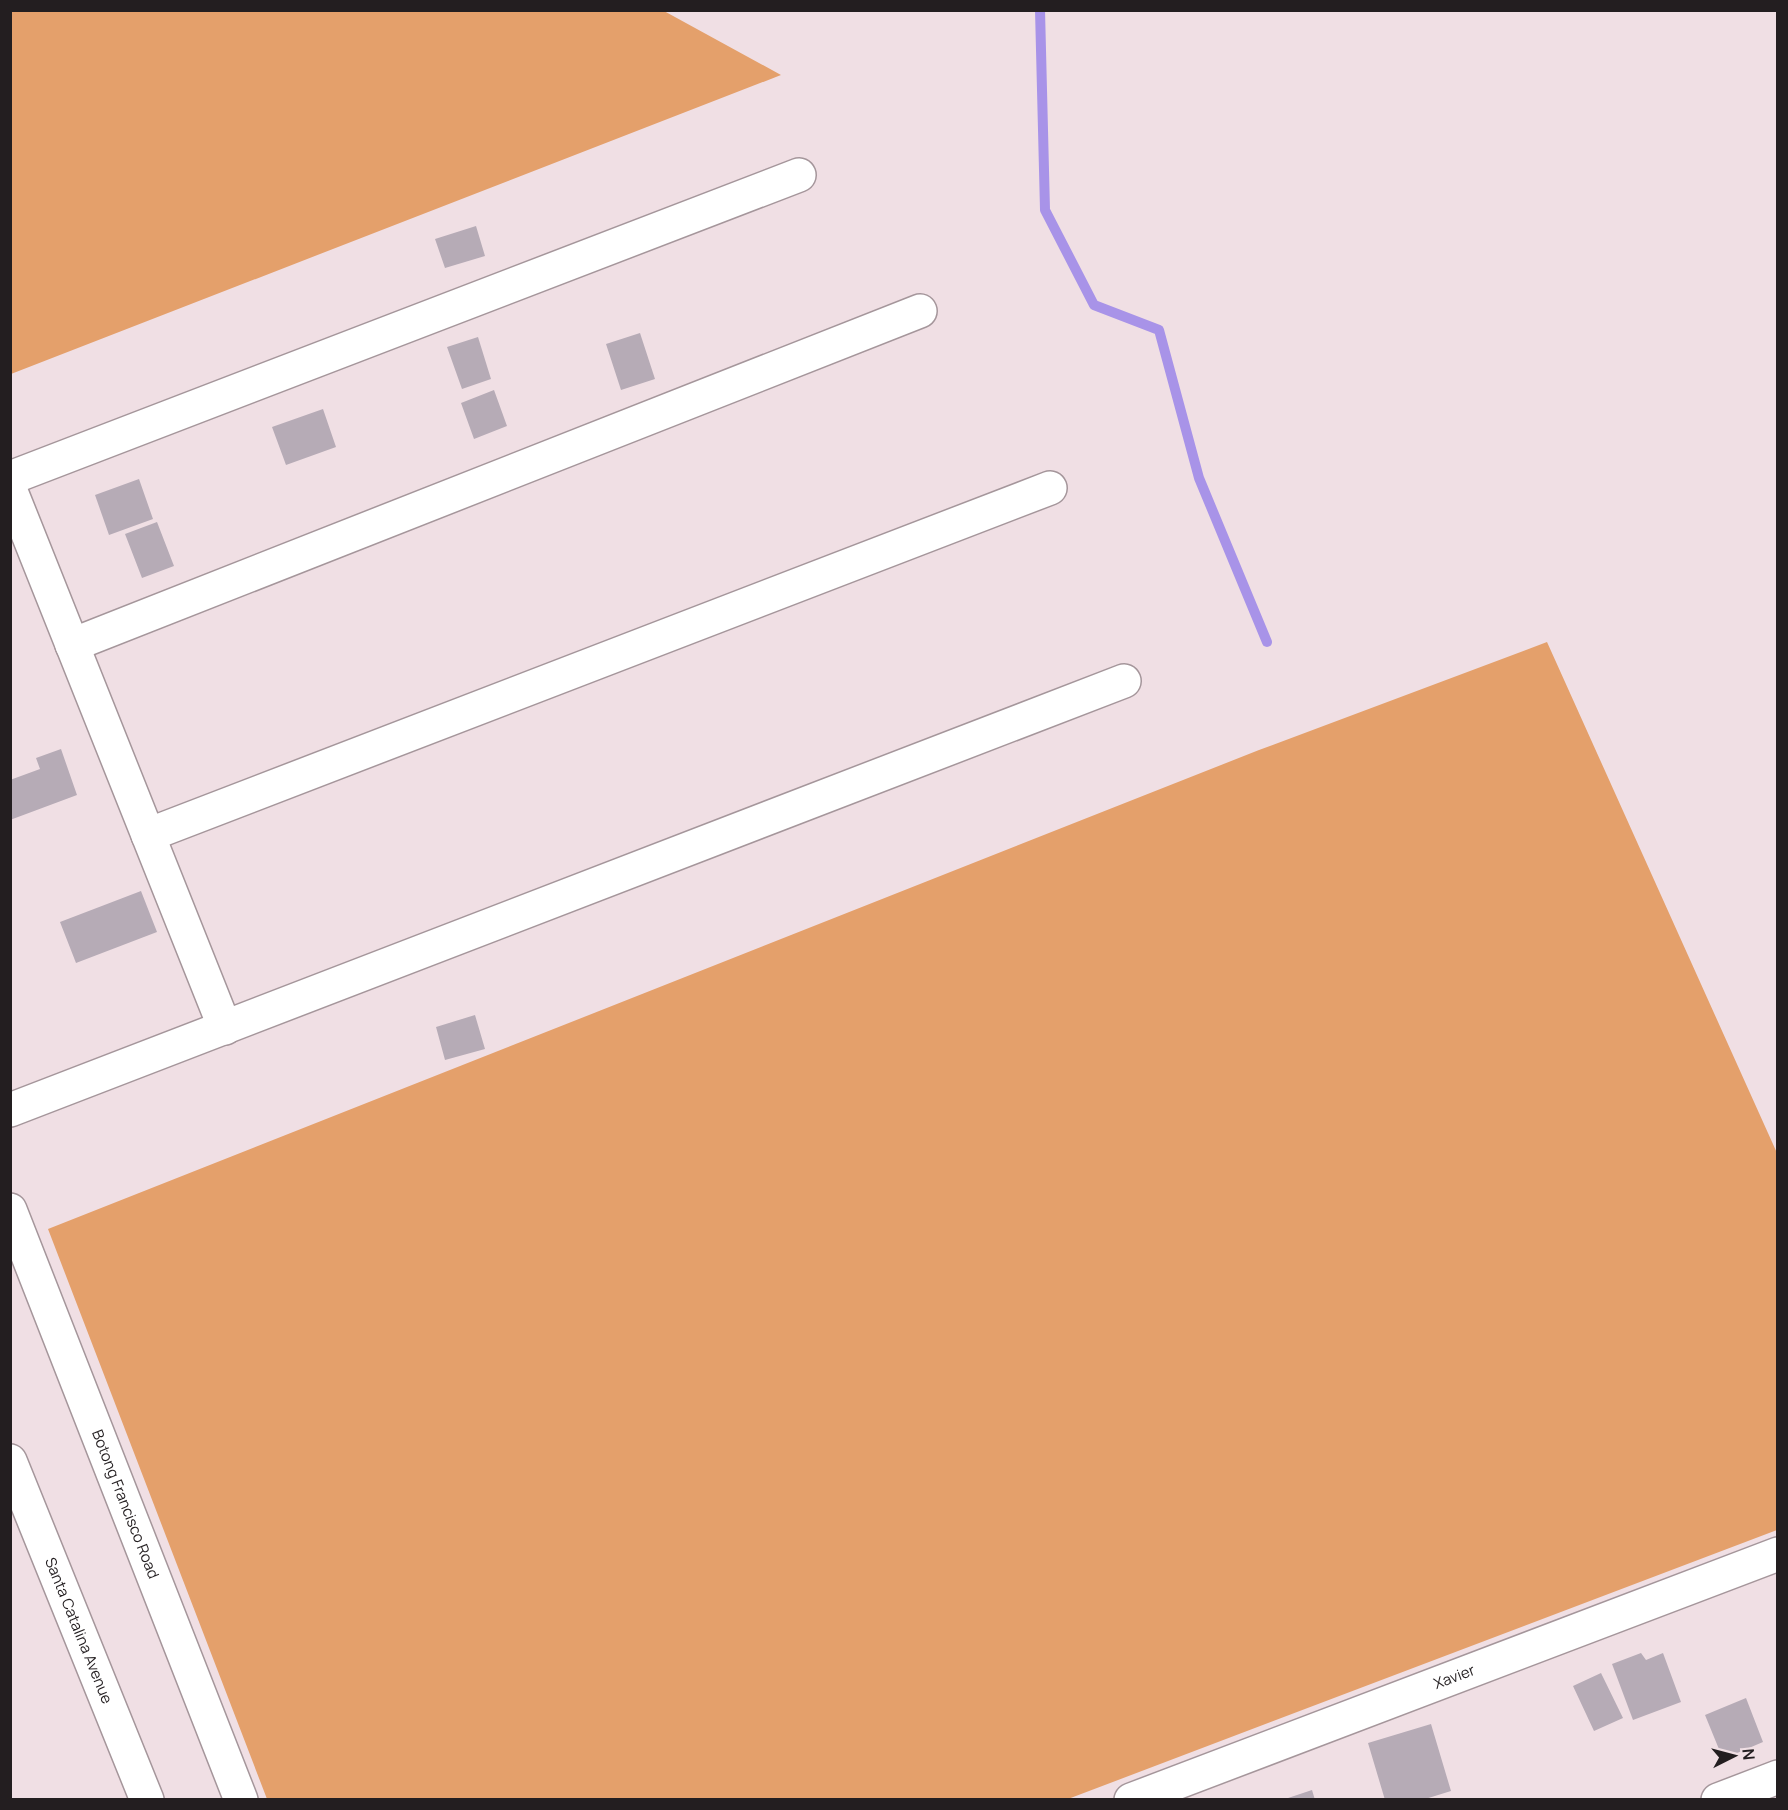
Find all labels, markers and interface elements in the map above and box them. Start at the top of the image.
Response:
street label: Botong Francisco Road [87,1427,164,1582]
street label: Santa Catalina Avenue [40,1554,118,1707]
street label: Xavier [1431,1659,1478,1694]
north arrow [1704,1726,1764,1786]
text: N [1737,1748,1760,1761]

